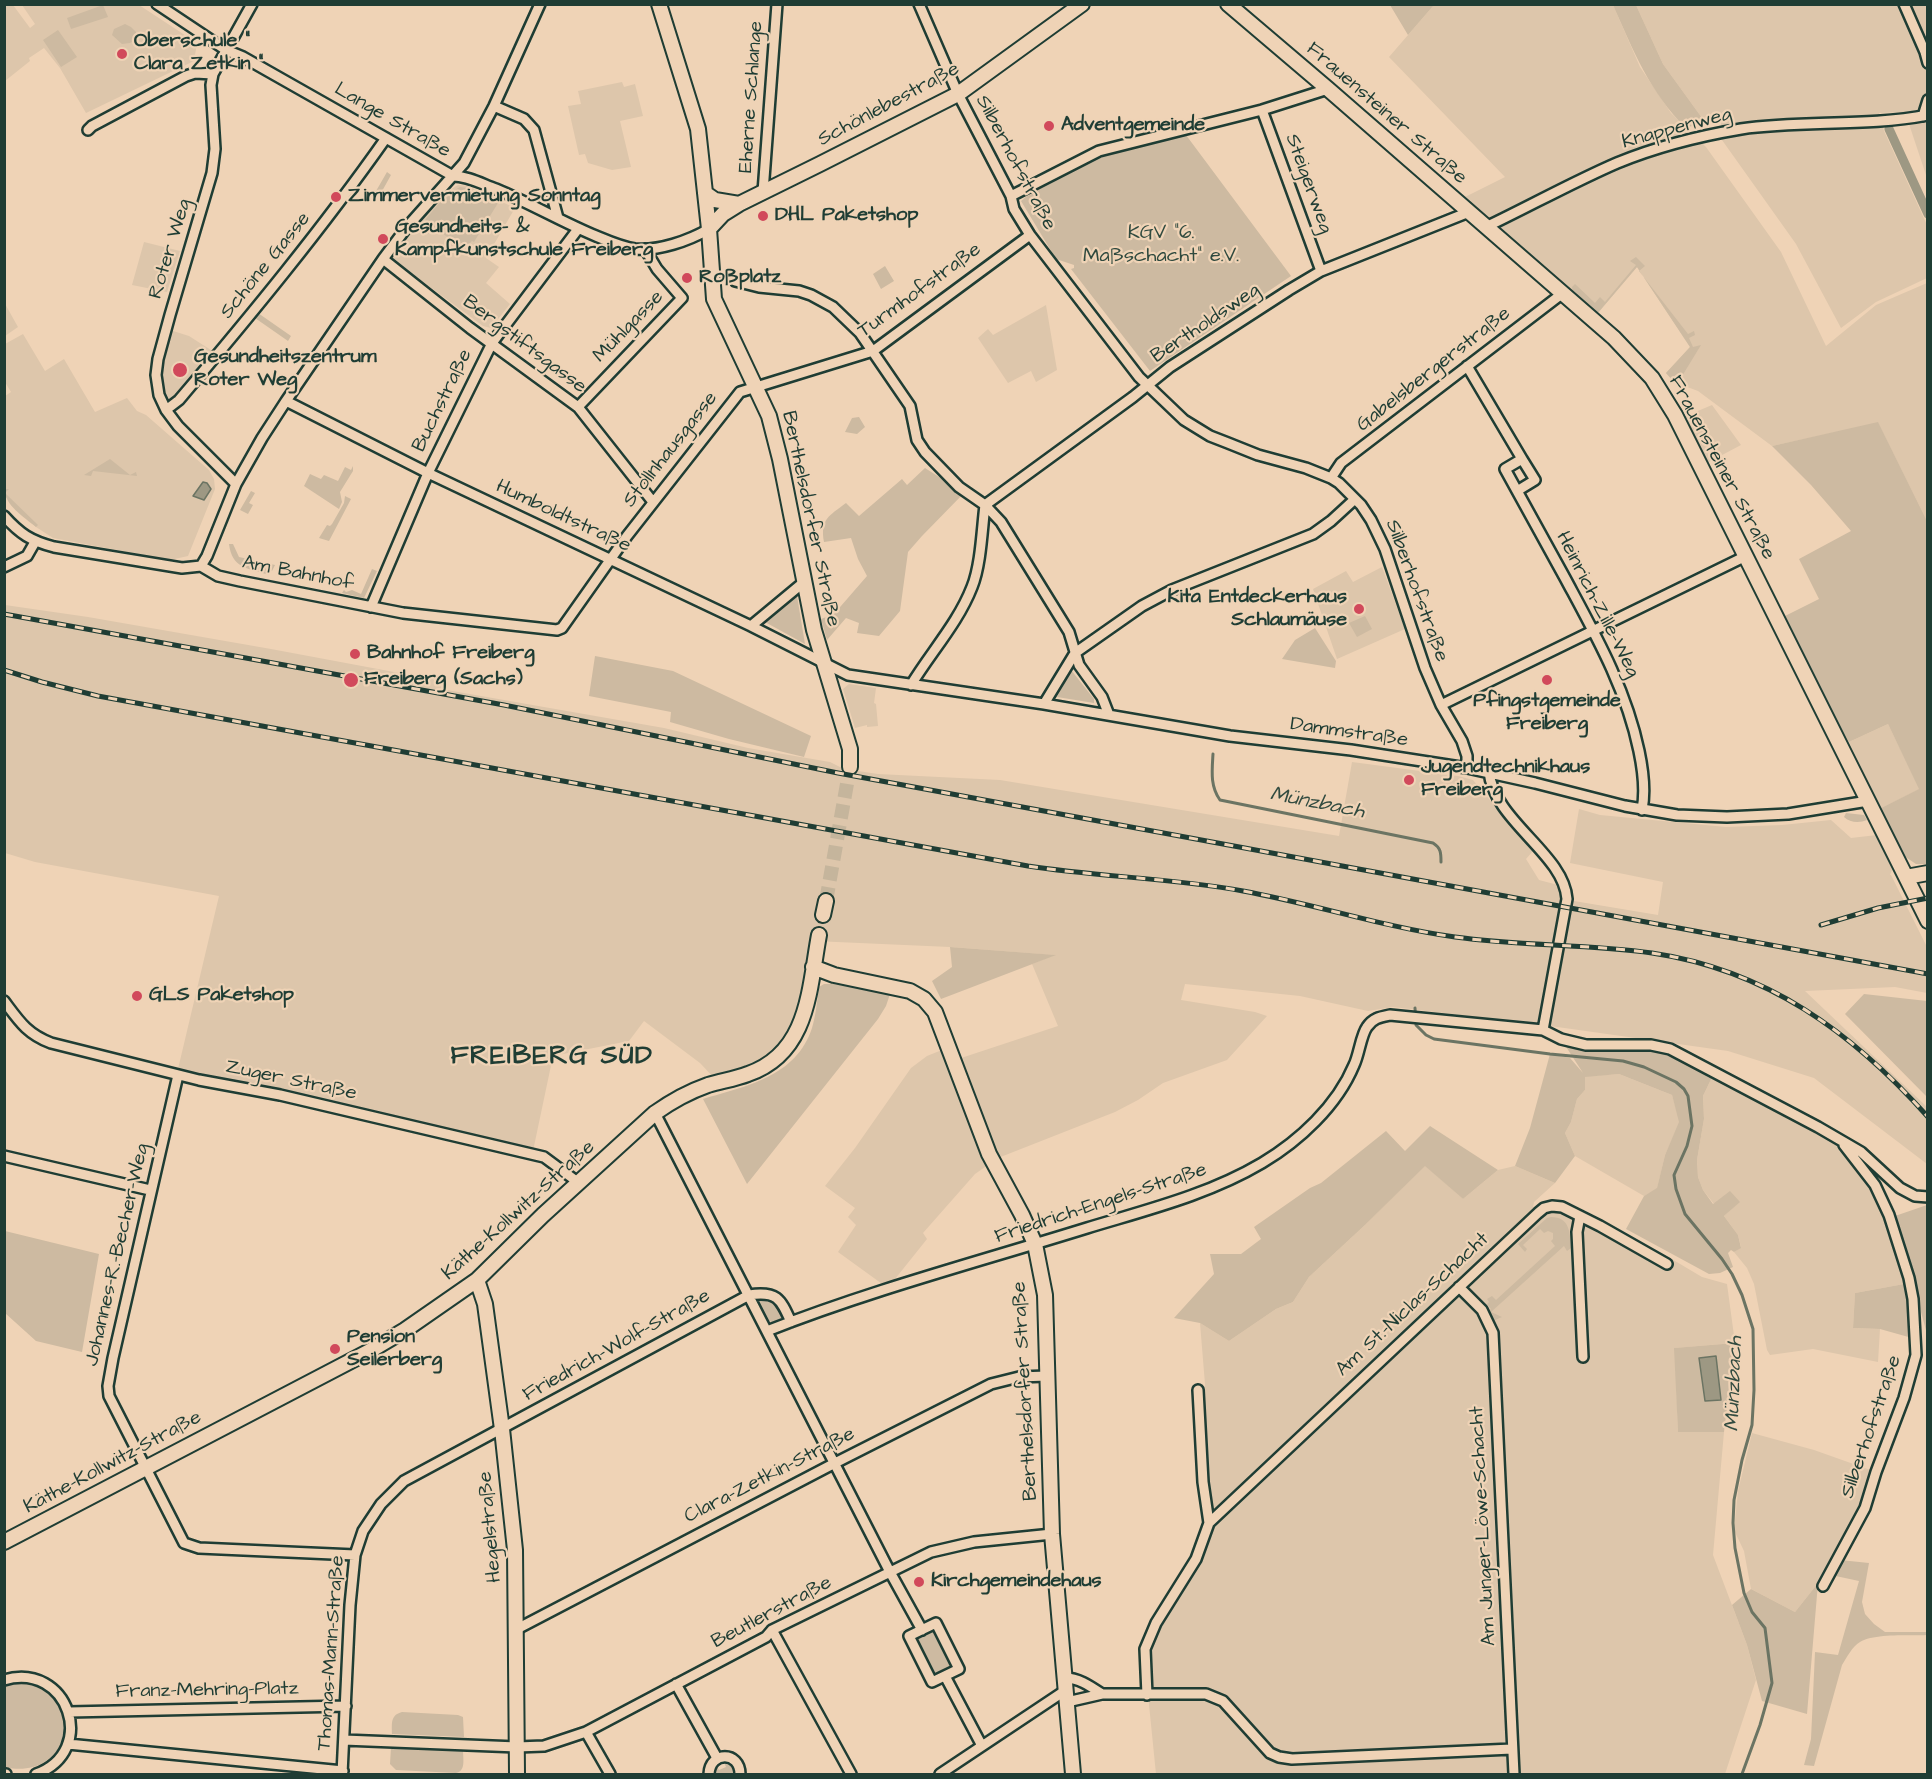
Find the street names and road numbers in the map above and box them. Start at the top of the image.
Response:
street label: Eherne Schlange [735,20,769,174]
street label: Frauensteiner Straße [1301,38,1471,190]
street label: Schönlebestraße [814,58,964,152]
street label: Lange Straße [330,78,454,164]
street label: Silberhofstraße [969,91,1061,235]
street label: Knappenweg [1619,103,1735,155]
street label: Steigerweg [1279,131,1337,237]
street label: Roter Weg [144,196,198,302]
street label: Schöne Gasse [216,208,316,324]
street label: Turmhofstraße [854,238,986,344]
street label: Bertholdsweg [1147,279,1265,369]
street label: Mühlgasse [589,286,669,368]
street label: Bergstiftsgasse [457,291,591,399]
street label: Gabelsbergerstraße [1352,302,1516,438]
street label: Buchstraße [408,346,478,456]
street label: Frauensteiner Straße [1662,372,1780,564]
street label: Stollnhausgasse [618,387,724,513]
street label: Berthelsdorfer Straße [775,409,845,629]
street label: Humboldtstraße [492,475,634,559]
street label: Silberhofstraße [1379,517,1453,665]
street label: Heinrich-Zille-Weg [1550,528,1644,682]
street label: Am Bahnhof [240,551,356,597]
street label: Dammstraße [1289,713,1409,753]
street label: Zuger Straße [223,1055,359,1107]
street label: Käthe-Kollwitz-Straße [438,1136,600,1286]
street label: Johannes-R.-Becher-Weg [81,1141,155,1369]
street label: Friedrich-Engels-Straße [992,1158,1210,1250]
street label: Am St.-Niclas-Schacht [1332,1228,1494,1382]
street label: Berthelsdorfer Straße [1008,1281,1044,1501]
street label: Friedrich-Wolf-Straße [519,1285,715,1407]
street label: Silberhofstraße [1836,1352,1908,1502]
street label: Käthe-Kollwitz-Straße [20,1406,206,1520]
street label: Am Junger-Löwe-Schacht [1466,1406,1502,1646]
street label: Clara-Zetkin-Straße [681,1423,859,1529]
street label: Hegelstraße [474,1470,508,1584]
street label: Thomas-Mann-Straße [313,1555,351,1751]
street label: Beutlerstraße [708,1571,836,1655]
street label: Franz-Mehring-Platz [115,1677,299,1705]

